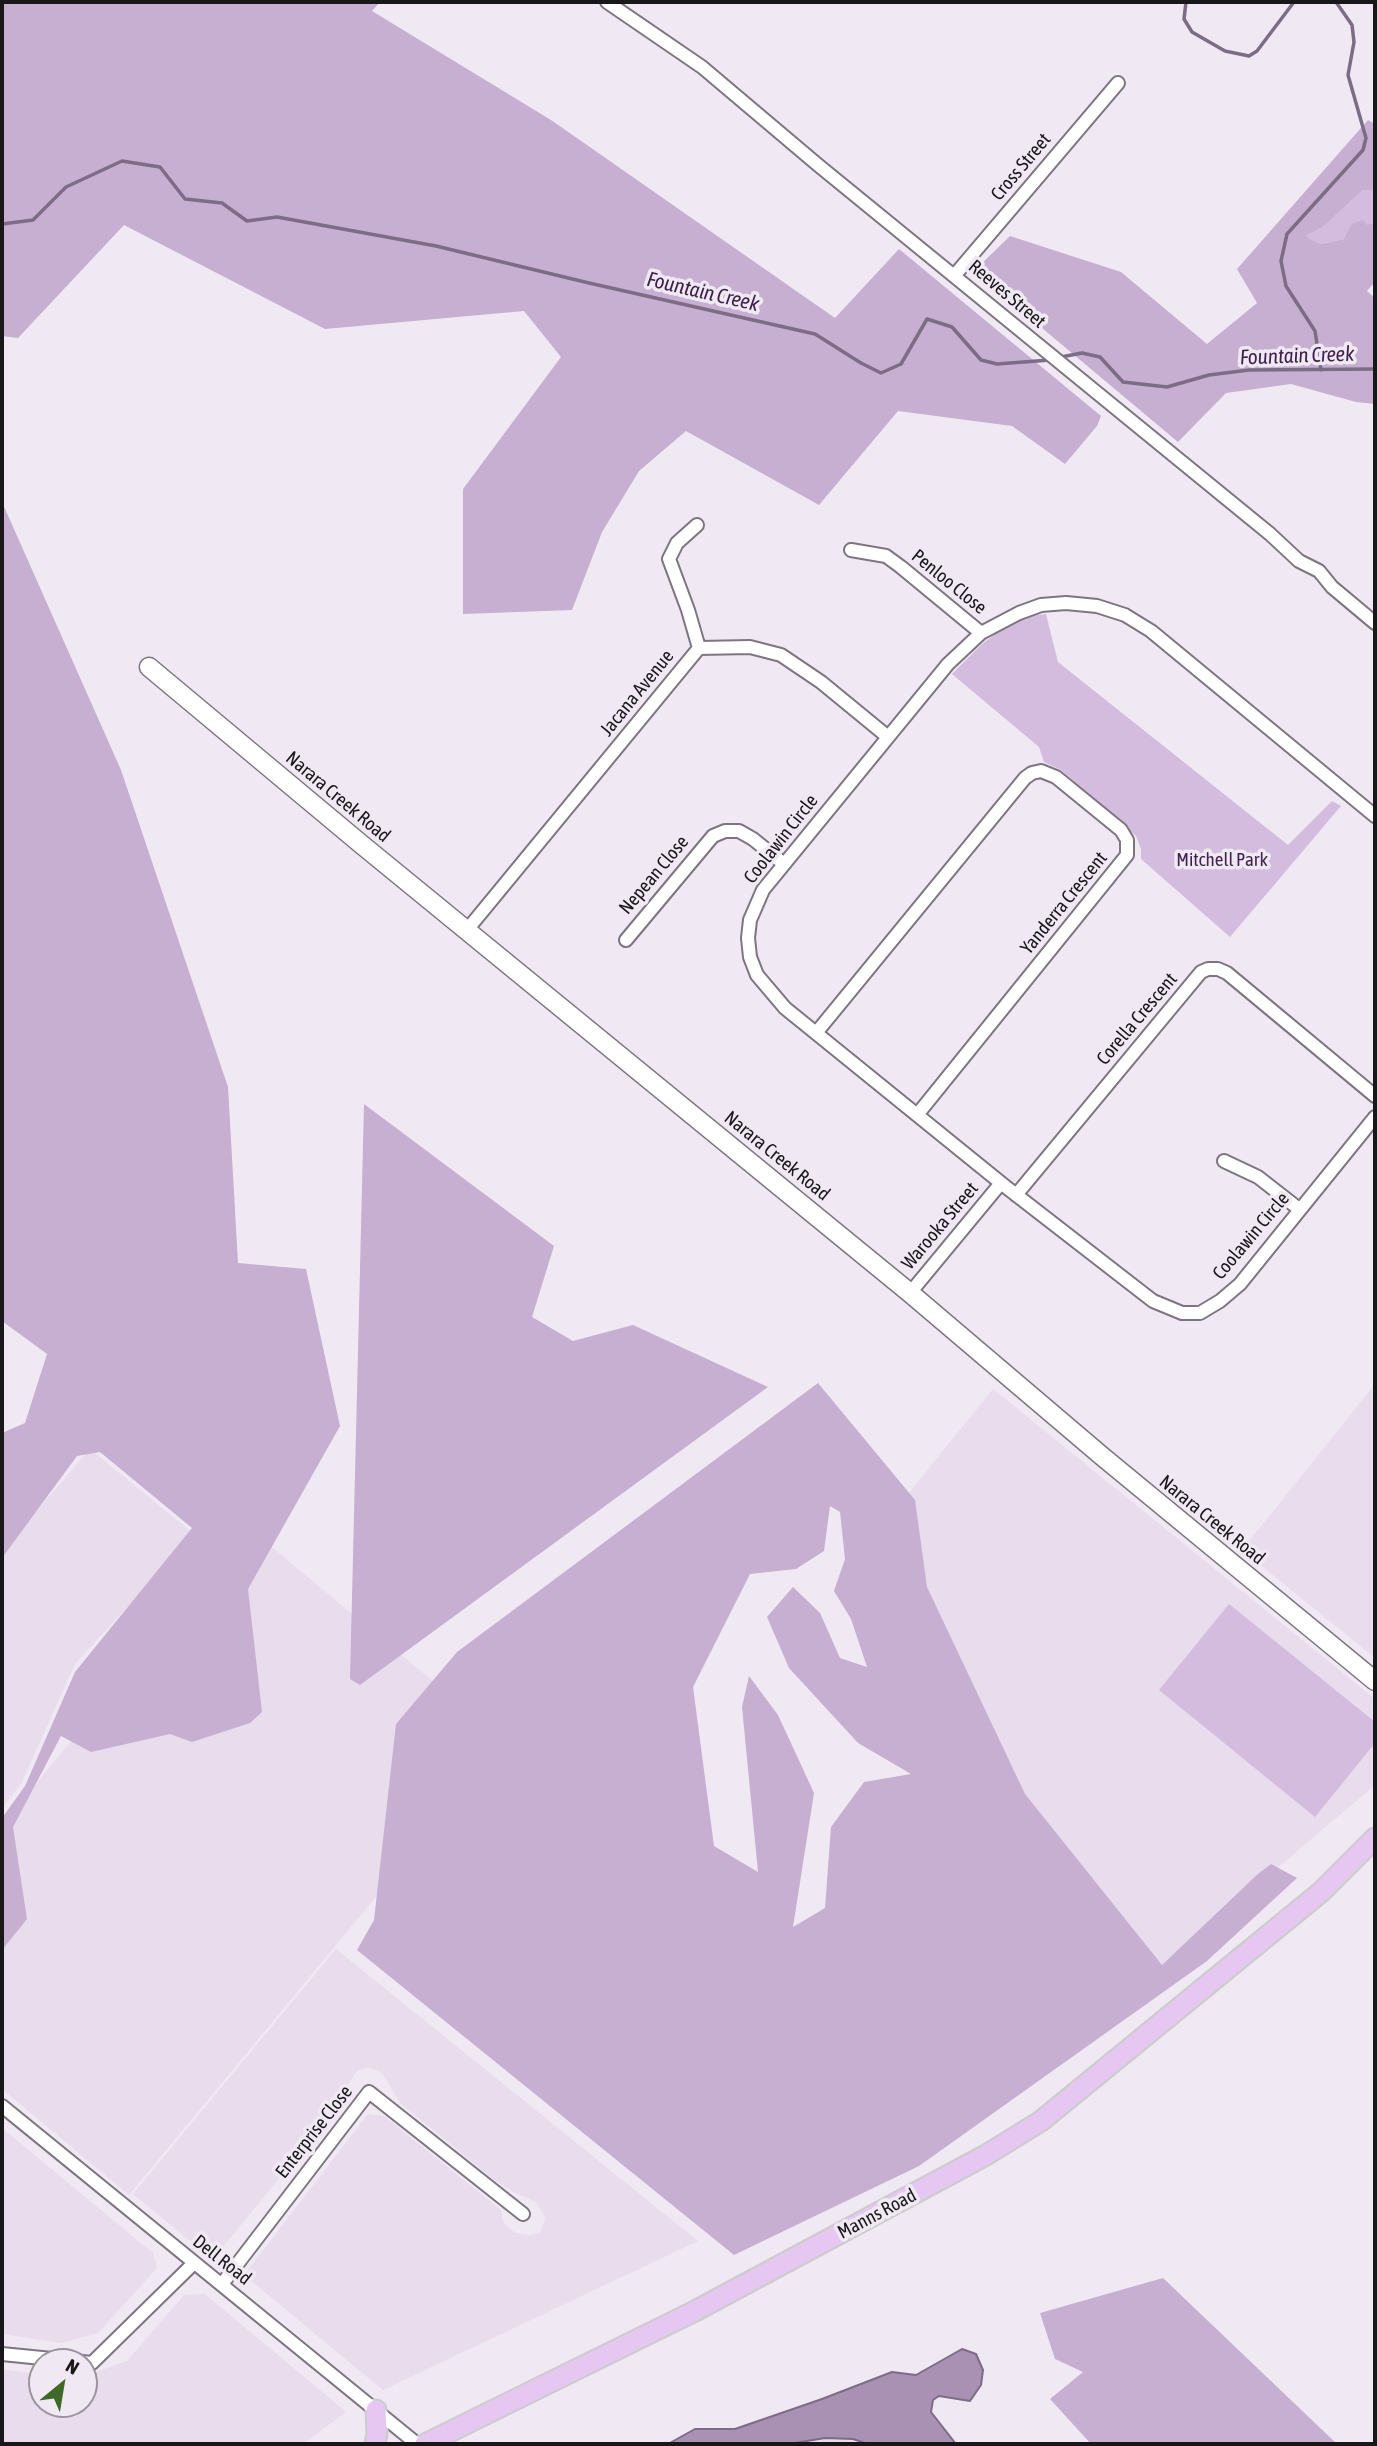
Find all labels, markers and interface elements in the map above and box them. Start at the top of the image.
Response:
street label: Cross Street [986,129,1056,205]
street label: Reeves Street [964,255,1050,333]
water label: Fountain Creek [644,267,762,317]
water label: Fountain Creek [1239,341,1355,371]
street label: Penloo Close [907,545,991,619]
street label: Jacana Avenue [595,645,679,741]
street label: Narara Creek Road [281,747,395,847]
street label: Coolawin Circle [739,790,823,888]
street label: Nepean Close [614,831,694,919]
street label: Yanderra Crescent [1016,847,1112,959]
park label: Mitchell Park [1176,849,1268,871]
street label: Corella Crescent [1092,968,1182,1070]
street label: Narara Creek Road [720,1106,834,1206]
street label: Warooka Street [897,1178,983,1274]
street label: Coolawin Circle [1208,1188,1294,1284]
street label: Narara Creek Road [1155,1470,1269,1570]
street label: Enterprise Close [271,2081,357,2183]
street label: Manns Road [834,2184,920,2244]
street label: Dell Road [188,2230,256,2290]
north arrow [28,2348,98,2418]
text: N [62,2354,83,2379]

